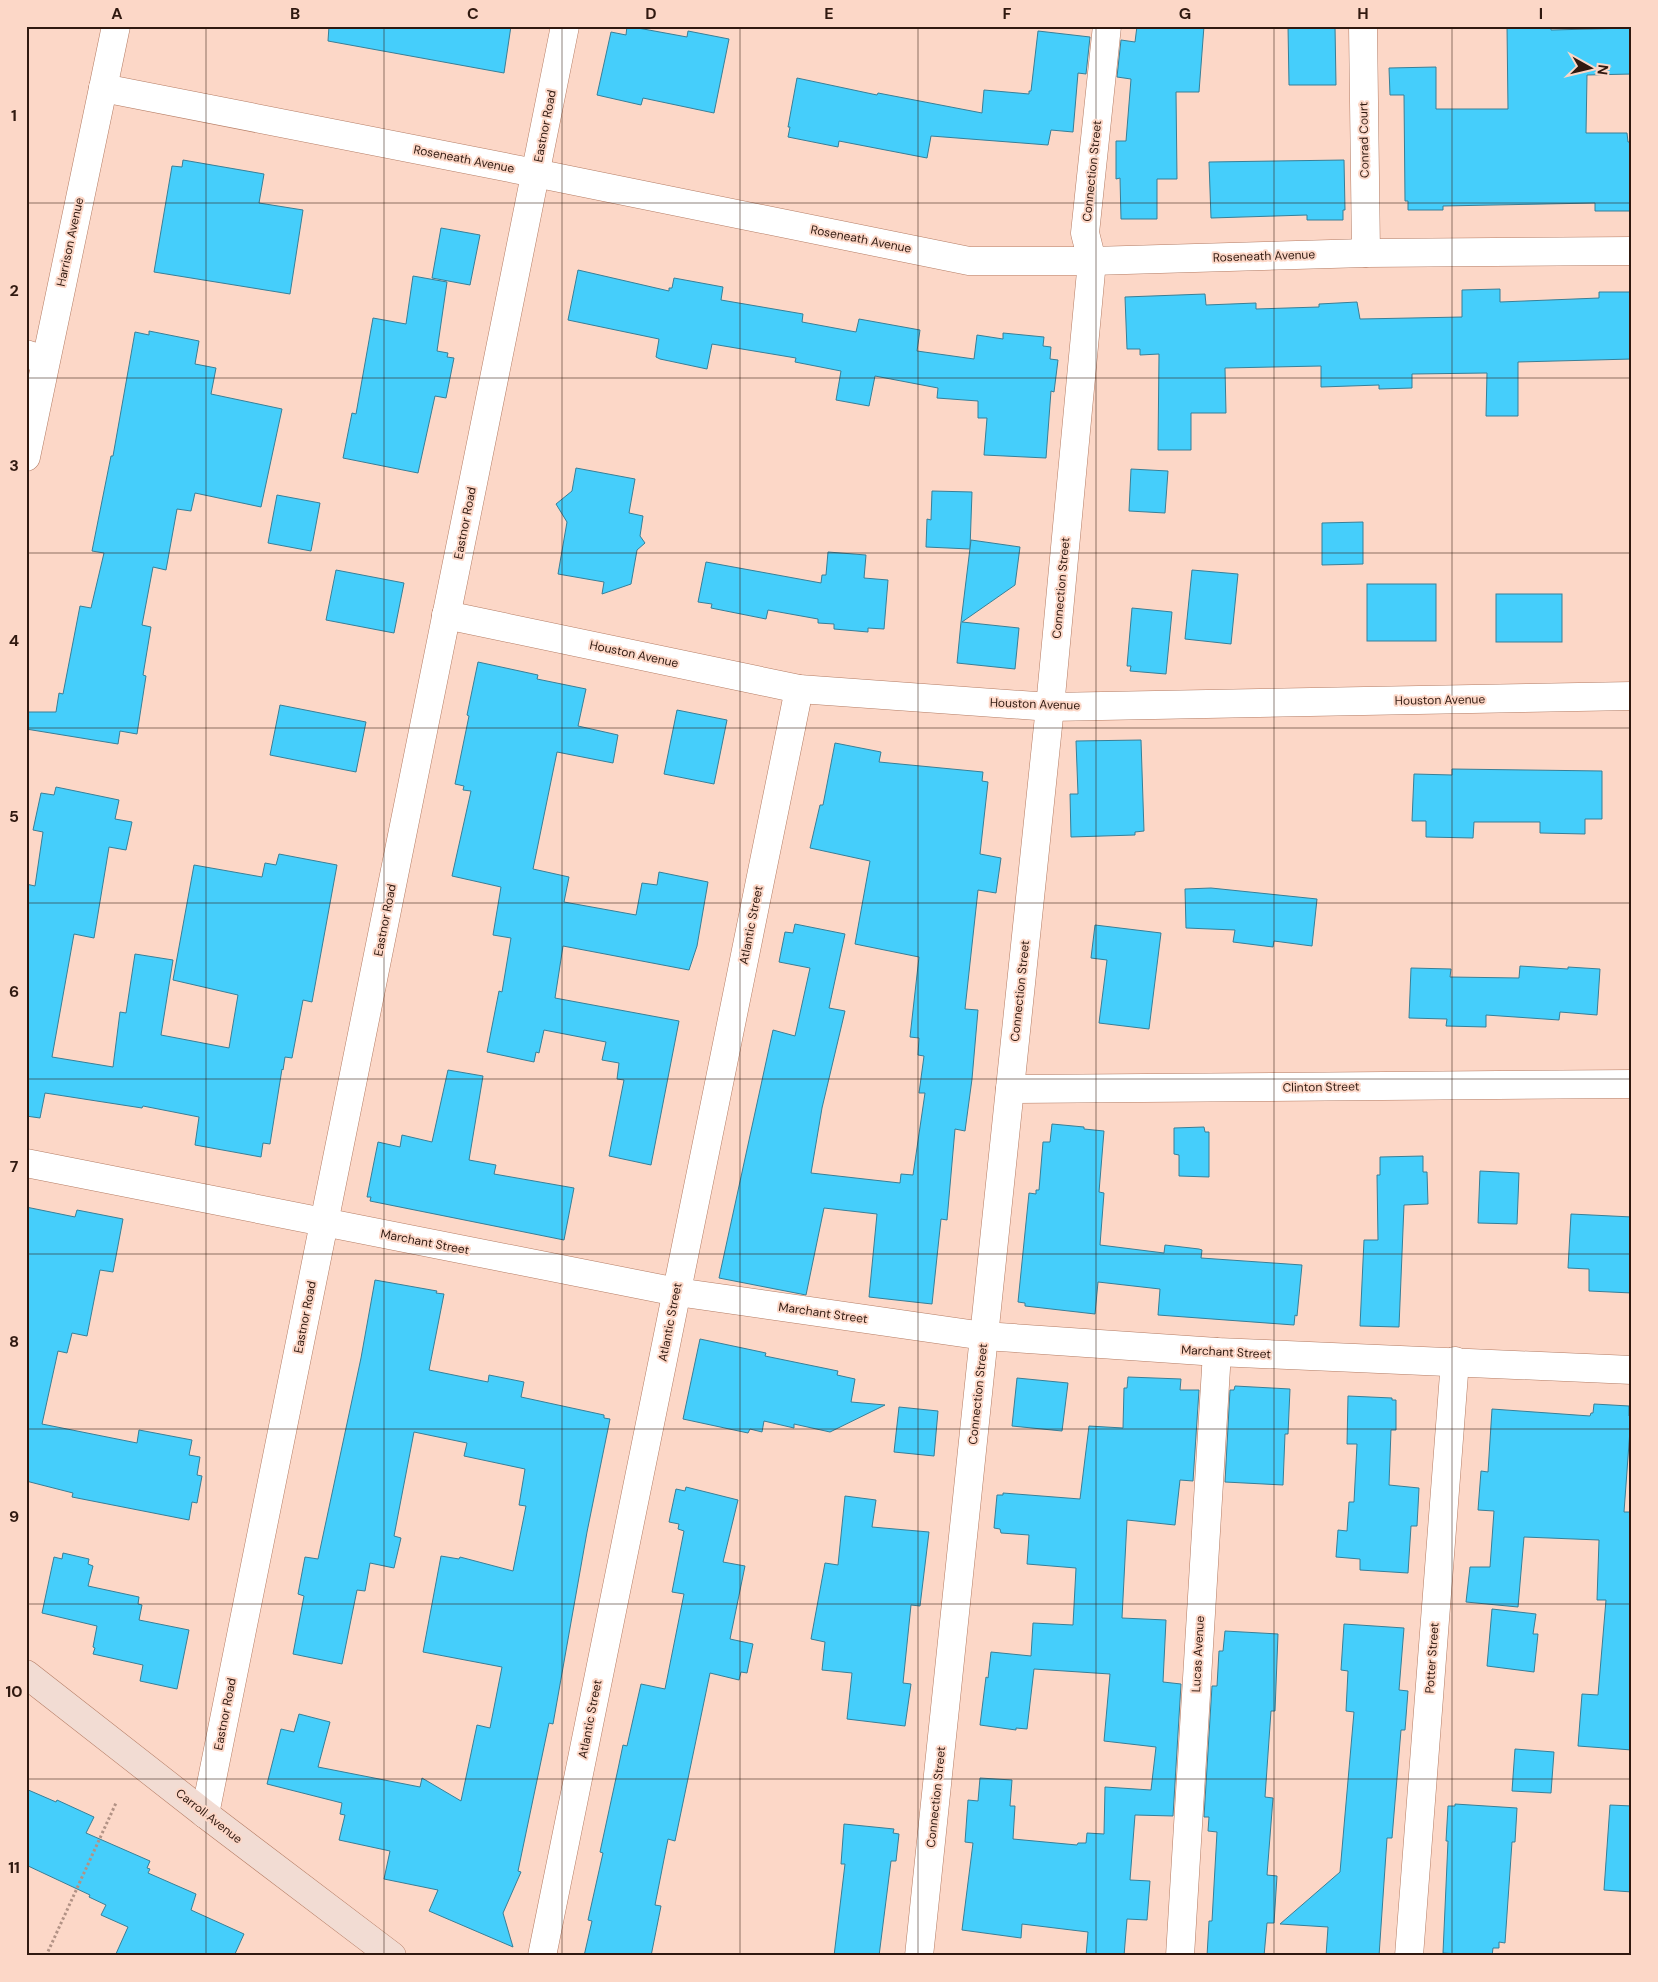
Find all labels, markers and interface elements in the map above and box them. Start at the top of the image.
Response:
text: A [111,3,123,24]
text: B [290,3,300,24]
text: C [467,3,479,24]
text: D [645,3,657,24]
text: E [824,3,834,24]
text: F [1003,3,1012,24]
text: G [1179,3,1191,24]
text: H [1357,3,1369,24]
text: I [1539,3,1543,24]
north arrow [1566,42,1616,92]
text: N [1593,63,1612,76]
street label: Eastnor Road [530,88,560,164]
street label: Conrad Court [1355,102,1373,178]
text: 1 [11,105,17,126]
street label: Connection Street [1079,119,1105,222]
street label: Roseneath Avenue [412,141,516,177]
street label: Harrison Avenue [53,196,87,288]
street label: Roseneath Avenue [809,221,913,257]
street label: Roseneath Avenue [1213,246,1316,266]
text: 2 [9,280,19,301]
text: 3 [9,455,19,476]
street label: Eastnor Road [450,485,480,561]
street label: Connection Street [1049,536,1073,639]
text: 4 [9,630,19,651]
street label: Houston Avenue [588,637,680,671]
street label: Houston Avenue [1395,691,1486,709]
street label: Houston Avenue [990,694,1081,714]
text: 5 [9,806,19,827]
street label: Eastnor Road [370,882,400,958]
street label: Atlantic Street [736,884,767,966]
street label: Connection Street [1007,939,1033,1042]
text: 6 [9,981,19,1002]
street label: Clinton Street [1282,1078,1360,1096]
text: 7 [10,1156,19,1177]
street label: Marchant Street [379,1226,471,1258]
street label: Eastnor Road [290,1279,320,1355]
street label: Atlantic Street [655,1281,686,1363]
street label: Marchant Street [777,1299,869,1327]
text: 8 [9,1331,19,1352]
street label: Connection Street [965,1342,991,1445]
street label: Marchant Street [1181,1342,1272,1362]
text: 9 [9,1506,19,1527]
street label: Lucas Avenue [1188,1615,1208,1693]
street label: Potter Street [1422,1622,1442,1694]
street label: Eastnor Road [210,1676,240,1752]
street label: Atlantic Street [575,1678,606,1760]
text: 10 [5,1681,23,1702]
street label: Connection Street [923,1745,949,1848]
street label: Carroll Avenue [172,1785,246,1847]
text: 11 [8,1857,20,1878]

